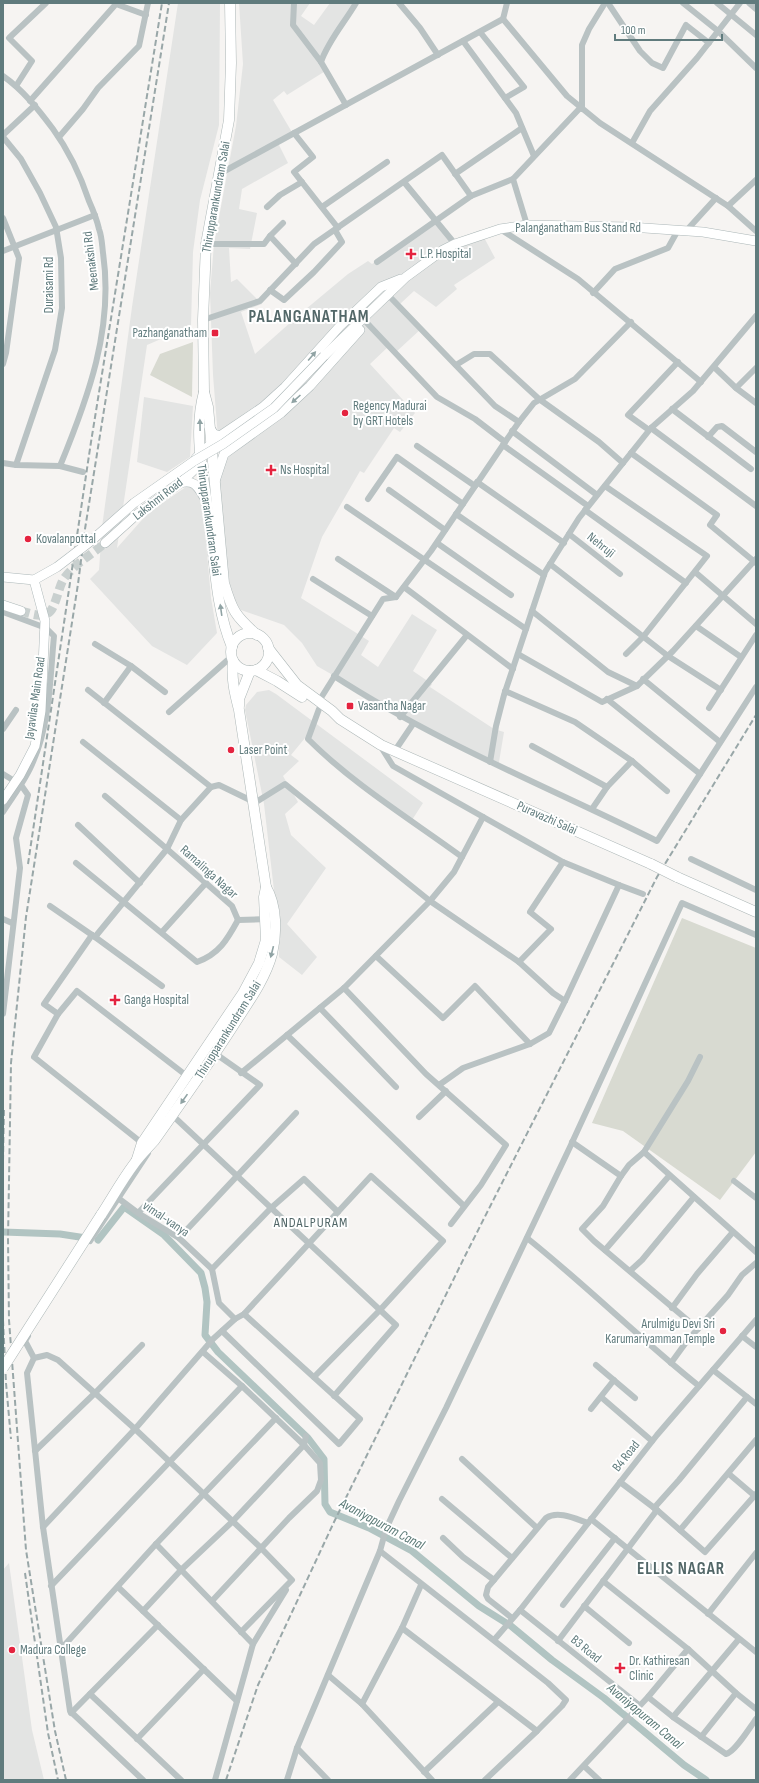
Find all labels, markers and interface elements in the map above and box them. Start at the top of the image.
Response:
scale bar [615,16,722,42]
text: 100 m [621,23,646,38]
street label: Thirupparankundram Salai [198,140,234,254]
street label: Palanganatham Bus Stand Rd [515,220,641,236]
street label: Meenakshi Rd [79,230,103,292]
place label: L.P. Hospital [420,246,471,262]
marker: L.P. Hospital [405,248,417,260]
street label: Duraisami Rd [41,257,57,313]
district label: PALANGANATHAM [249,307,369,327]
place label: Pazhanganatham [132,325,207,341]
marker: Pazhanganatham [210,328,220,338]
one-way arrow [308,351,317,362]
one-way arrow [291,394,301,403]
place label: Regency Madurai by GRT Hotels [353,398,427,429]
marker: Regency Madurai by GRT Hotels [340,408,350,418]
one-way arrow [197,418,203,431]
place label: Ns Hospital [280,462,329,478]
street label: Thirupparankundram Salai [193,463,225,577]
marker: Ns Hospital [265,464,277,476]
street label: Lakshmi Road [130,474,186,524]
street label: Nehruji [584,529,618,561]
place label: Kovalanpottal [36,531,96,547]
marker: Kovalanpottal [23,534,33,544]
one-way arrow [218,604,224,616]
street label: Jayavilas Main Road [21,656,49,741]
place label: Vasantha Nagar [358,698,426,714]
marker: Vasantha Nagar [345,701,355,711]
place label: Laser Point [239,742,287,758]
marker: Laser Point [226,745,236,755]
street label: Puravazhi Salai [514,798,580,838]
street label: Ramalinga Nagar [177,842,241,902]
one-way arrow [269,946,275,958]
street label: Thirupparankundram Salai [191,978,265,1082]
place label: Ganga Hospital [124,992,189,1008]
marker: Ganga Hospital [109,994,121,1006]
one-way arrow [180,1093,188,1104]
street label: vimal-vanya [140,1198,192,1240]
district label: ANDALPURAM [273,1214,348,1231]
place label: Arulmigu Devi Sri Karumariyamman Temple [605,1316,715,1347]
marker: Arulmigu Devi Sri Karumariyamman Temple [718,1326,728,1336]
street label: B4 Road [609,1437,643,1475]
water label: Avaniyapuram Canal [336,1494,428,1554]
district label: ELLIS NAGAR [637,1559,725,1579]
street label: B3 Road [567,1632,605,1666]
place label: Madura College [20,1642,86,1658]
marker: Madura College [7,1645,17,1655]
place label: Dr. Kathiresan Clinic [629,1653,690,1684]
marker: Dr. Kathiresan Clinic [614,1662,626,1674]
water label: Avaniyapuram Canal [603,1679,687,1753]

